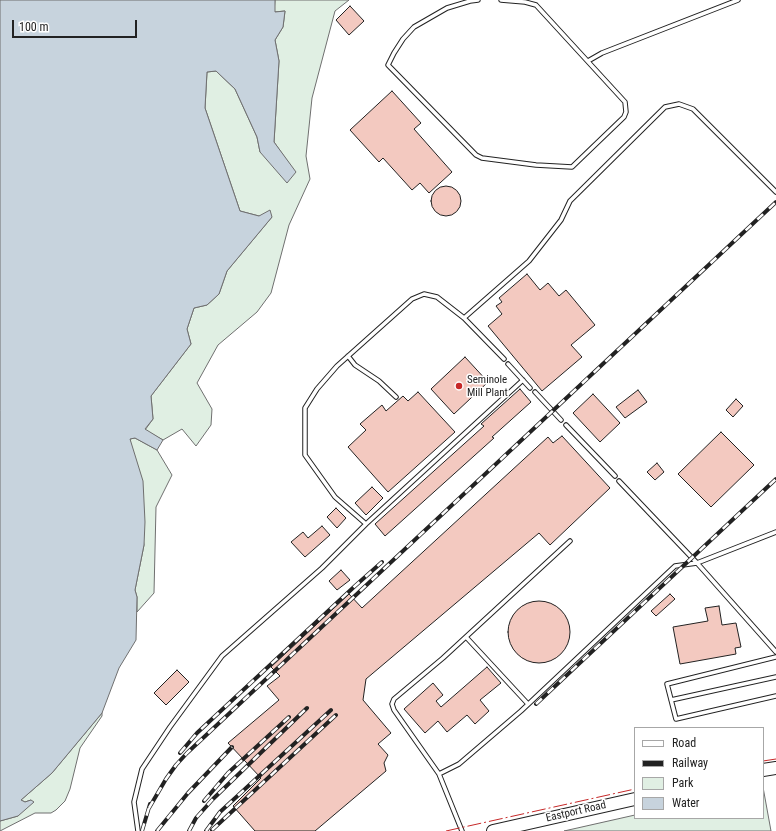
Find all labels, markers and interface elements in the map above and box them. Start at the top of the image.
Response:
scale bar [14,12,139,38]
text: 100 m [19,20,49,34]
place label: Seminole Mill Plant [467,373,508,399]
marker: Seminole Mill Plant [454,381,464,391]
legend [634,727,764,819]
text: Road [672,736,696,750]
text: Railway [672,756,708,770]
text: Park [672,776,693,790]
text: Water [672,796,700,810]
street label: Eastport Road [545,799,607,825]

